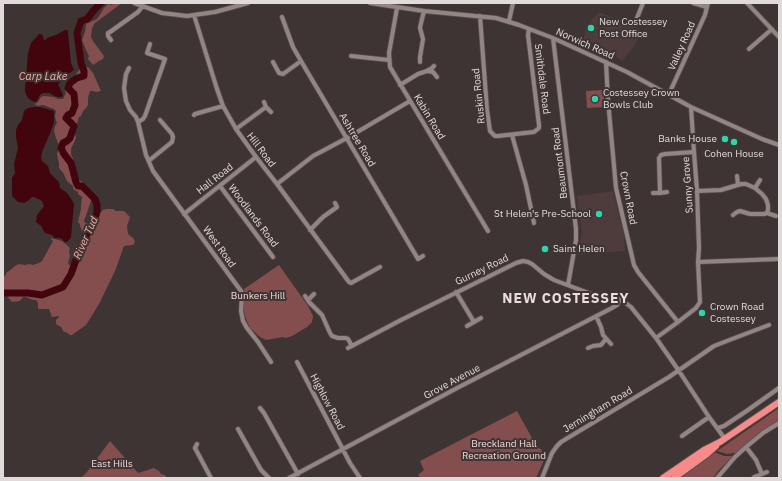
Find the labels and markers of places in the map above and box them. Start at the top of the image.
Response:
place label: New Costessey Post Office [599,16,667,40]
marker: New Costessey Post Office [586,23,596,33]
place label: Costessey Crown Bowls Club [603,87,680,110]
marker: Costessey Crown Bowls Club [590,94,600,104]
place label: Banks House [658,133,717,145]
marker: Banks House [720,134,730,144]
marker: Cohen House [729,137,739,147]
place label: Cohen House [704,148,764,160]
place label: St Helen's Pre-School [494,208,591,220]
marker: St Helen's Pre-School [594,209,604,219]
place label: Saint Helen [553,243,605,255]
marker: Saint Helen [540,244,550,254]
place label: Crown Road Costessey [710,301,764,324]
marker: Crown Road Costessey [697,308,707,318]

